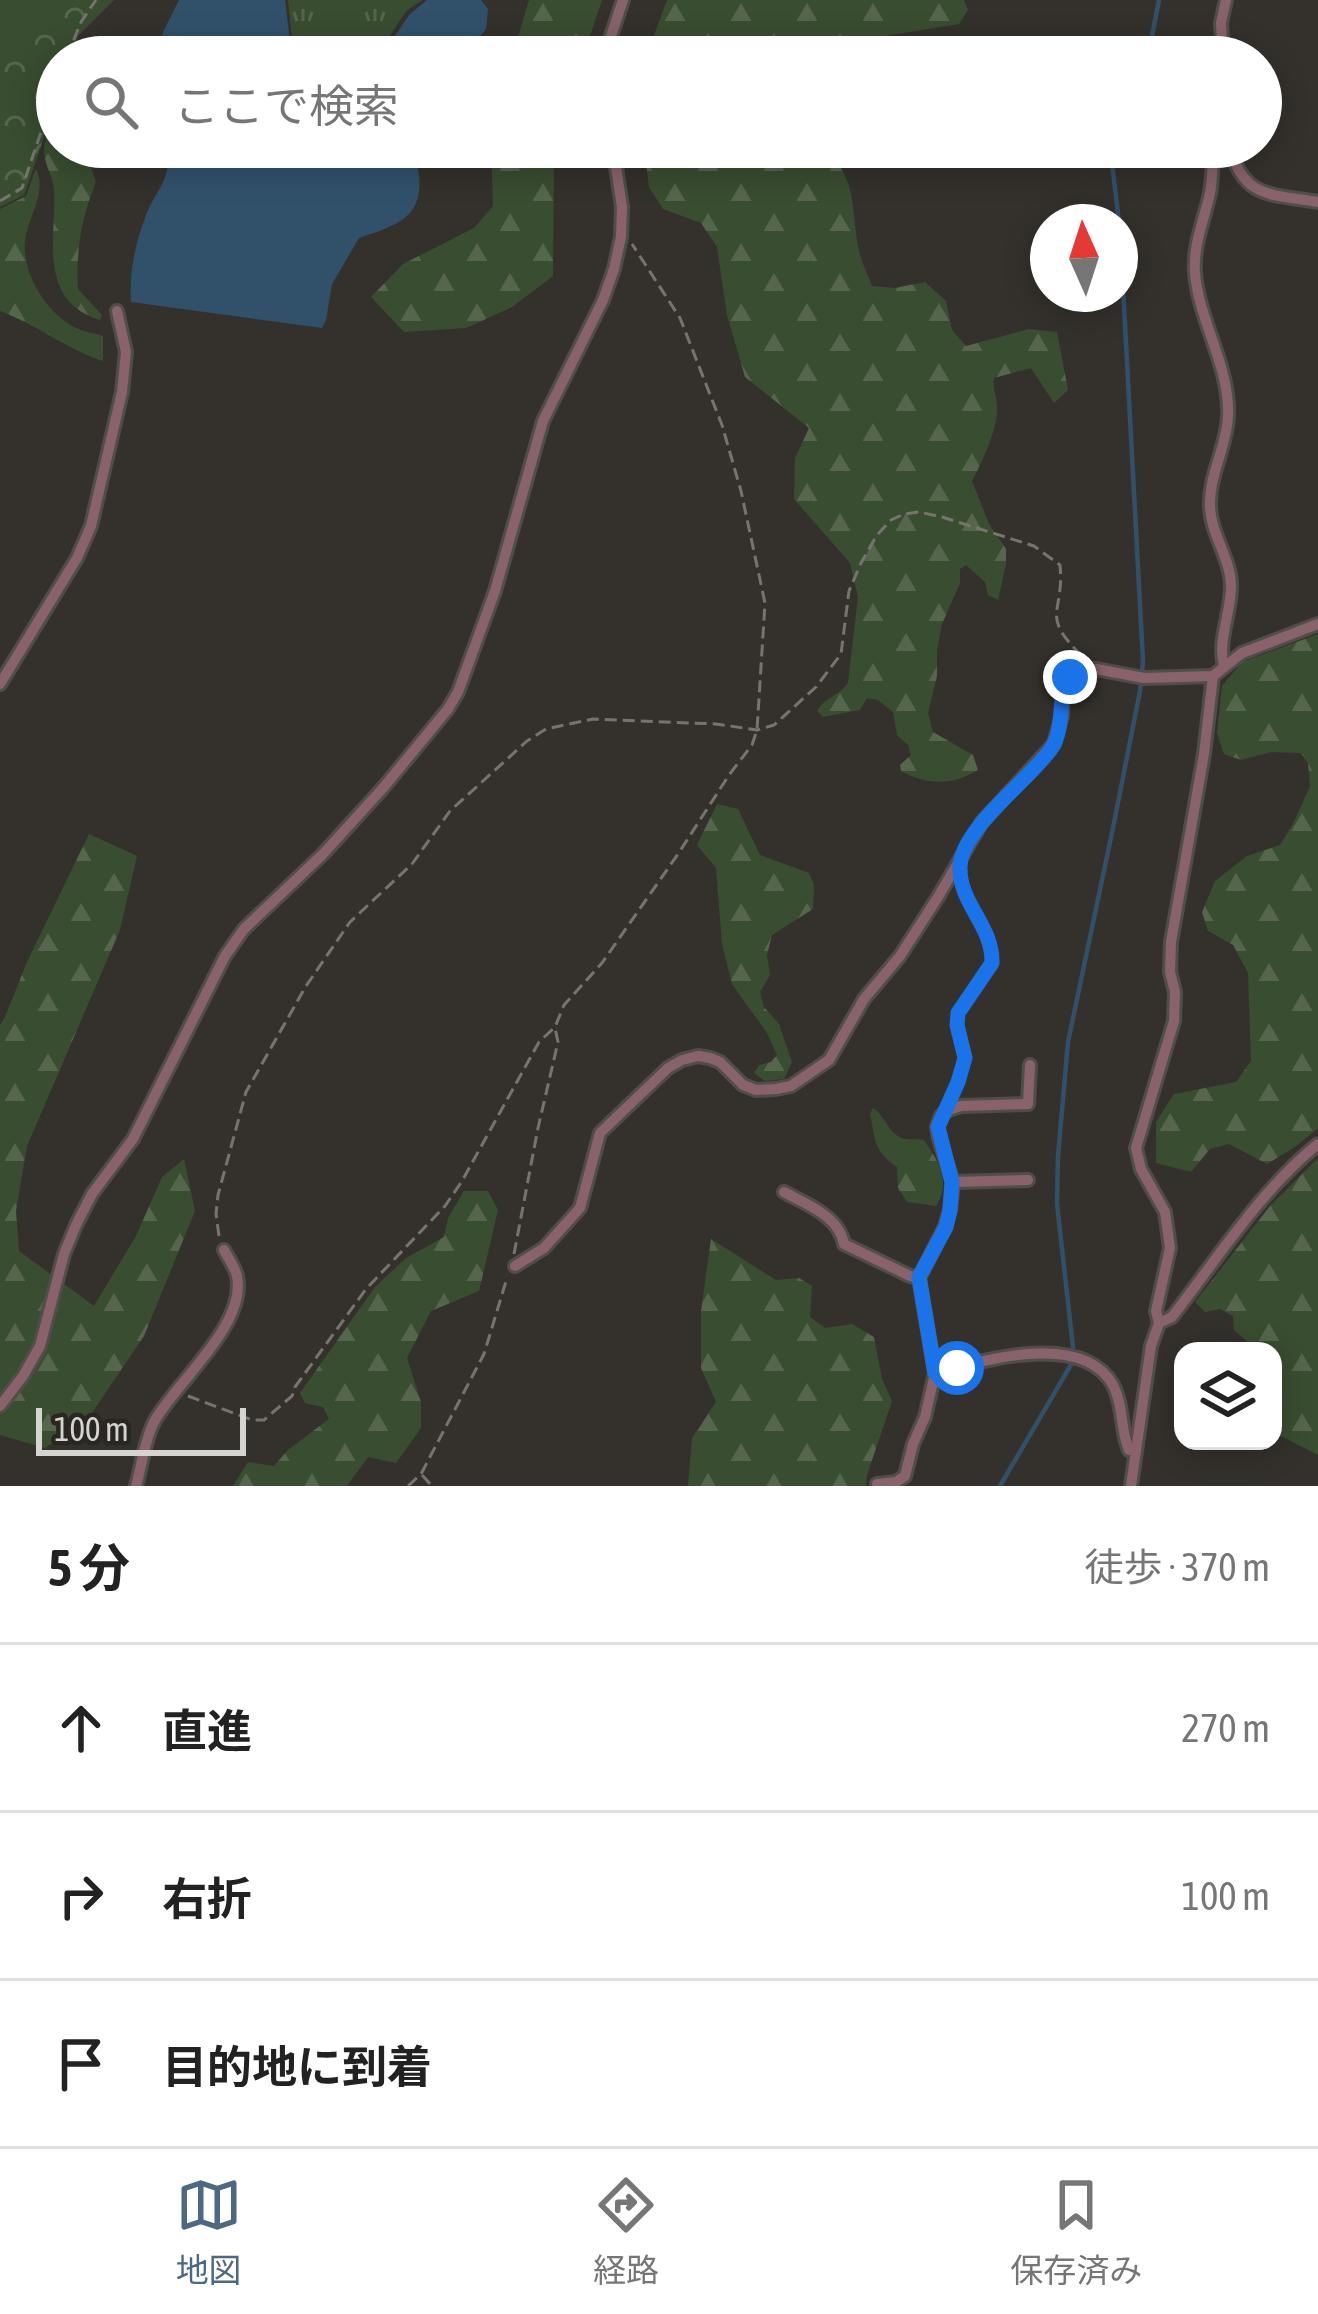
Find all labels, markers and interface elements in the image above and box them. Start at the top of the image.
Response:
search box [36,36,1282,168]
icon: search [78,69,144,135]
text: ここで検索 [174,80,399,132]
north arrow [1030,204,1138,312]
route end [1043,650,1097,704]
route start [930,1341,984,1395]
map controls [1174,1342,1282,1450]
button: layers [1174,1342,1282,1450]
scale bar [36,1402,246,1455]
text: 100 m [54,1410,129,1448]
text: 5 分 [48,1538,130,1597]
text: 徒歩 · 370 m [1085,1545,1270,1589]
icon: ahead [48,1695,114,1761]
text: 直進 [162,1705,252,1757]
text: 270 m [1182,1706,1270,1750]
icon: right [48,1863,114,1929]
text: 右折 [162,1873,252,1925]
text: 100 m [1182,1874,1270,1918]
icon: arrive [48,2031,114,2097]
text: 目的地に到着 [162,2041,432,2093]
tab: 地図 [176,2172,242,2292]
tab: 経路 [593,2172,659,2292]
tab: 保存済み [1010,2172,1142,2292]

